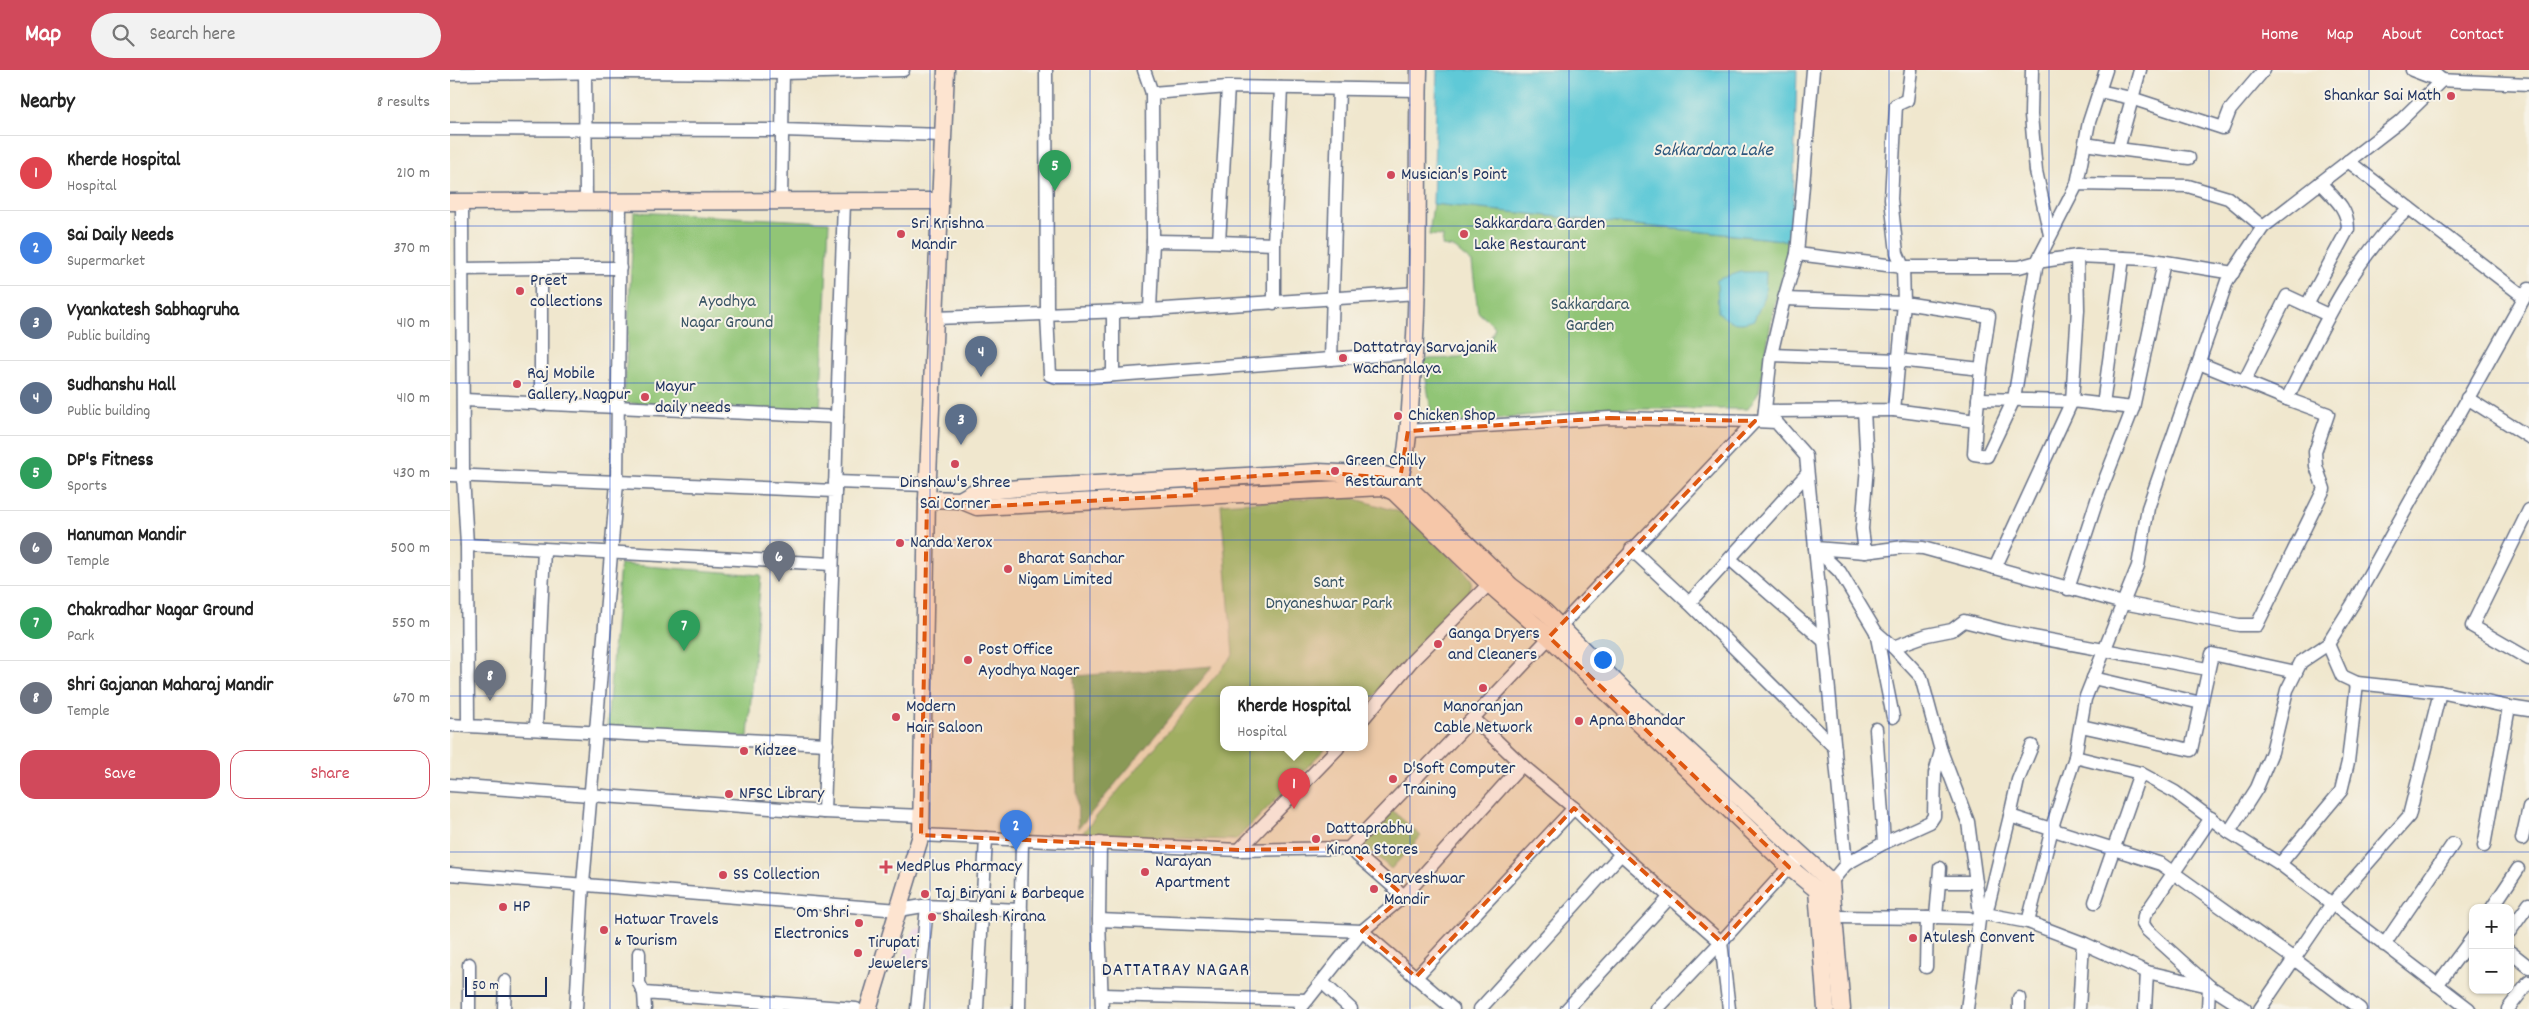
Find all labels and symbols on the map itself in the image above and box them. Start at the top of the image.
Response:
place label: Shankar Sai Math [2324,84,2441,109]
marker: Shankar Sai Math [2445,90,2457,102]
water label: Sakkardara Lake [1653,138,1775,165]
pin: 5 [1039,150,1071,191]
place label: Musician's Point [1401,163,1508,188]
marker: Musician's Point [1385,169,1397,181]
place label: Sri Krishna Mandir [911,212,984,258]
place label: Sakkardara Garden Lake Restaurant [1474,212,1605,258]
marker: Sri Krishna Mandir [895,228,907,240]
marker: Sakkardara Garden Lake Restaurant [1458,228,1470,240]
place label: Preet collections [530,269,603,315]
marker: Preet collections [514,285,526,297]
park label: Ayodhya Nagar Ground [681,290,773,336]
park label: Sakkardara Garden [1551,293,1630,339]
pin: 4 [965,336,997,377]
place label: Dattatray Sarvajanik Wachanalaya [1353,336,1497,382]
marker: Dattatray Sarvajanik Wachanalaya [1337,352,1349,364]
place label: Raj Mobile Gallery, Nagpur [527,362,631,408]
place label: Mayur daily needs [655,375,731,421]
marker: Raj Mobile Gallery, Nagpur [511,378,523,390]
marker: Mayur daily needs [639,391,651,403]
pin: 3 [945,404,977,445]
place label: Chicken Shop [1408,404,1496,429]
marker: Chicken Shop [1392,410,1404,422]
place label: Green Chilly Restaurant [1345,449,1426,495]
marker: Dinshaw's Shree Sai Corner [949,458,961,470]
marker: Green Chilly Restaurant [1329,465,1341,477]
place label: Dinshaw's Shree Sai Corner [900,471,1010,517]
place label: Nanda Xerox [910,531,993,556]
marker: Nanda Xerox [894,537,906,549]
pin: 6 [763,541,795,582]
place label: Bharat Sanchar Nigam Limited [1018,547,1125,593]
marker: Bharat Sanchar Nigam Limited [1002,563,1014,575]
park label: Sant Dnyaneshwar Park [1266,571,1392,617]
pin: 7 [668,610,700,651]
place label: Ganga Dryers and Cleaners [1448,622,1540,668]
place label: Post Office Ayodhya Nager [978,638,1080,684]
marker: Ganga Dryers and Cleaners [1432,638,1444,650]
your location [1590,647,1616,673]
marker: Post Office Ayodhya Nager [962,654,974,666]
pin: 8 [474,660,506,701]
marker: Manoranjan Cable Network [1477,682,1489,694]
place label: Modern Hair Saloon [906,695,983,741]
place label: Manoranjan Cable Network [1434,695,1532,741]
place label: Apna Bhandar [1589,709,1685,734]
marker: Modern Hair Saloon [890,711,902,723]
marker: Apna Bhandar [1573,715,1585,727]
place label: Kidzee [754,739,797,764]
marker: Kidzee [738,745,750,757]
place label: D'Soft Computer Training [1403,757,1516,803]
pin: 1 [1278,768,1310,809]
marker: D'Soft Computer Training [1387,773,1399,785]
place label: NFSC Library [739,782,825,807]
marker: NFSC Library [723,788,735,800]
pin: 2 [1000,810,1032,851]
place label: Dattaprabhu Kirana Stores [1326,817,1418,863]
marker: Dattaprabhu Kirana Stores [1310,833,1322,845]
place label: Narayan Apartment [1155,850,1230,896]
place label: MedPlus Pharmacy [896,855,1022,880]
marker: MedPlus Pharmacy [880,861,892,873]
place label: SS Collection [733,863,820,888]
marker: Narayan Apartment [1139,866,1151,878]
place label: Sarveshwar Mandir [1384,867,1465,913]
marker: SS Collection [717,869,729,881]
place label: Taj Biryani & Barbeque [935,882,1085,907]
marker: Sarveshwar Mandir [1368,883,1380,895]
marker: Taj Biryani & Barbeque [919,888,931,900]
place label: HP [513,895,530,920]
marker: HP [497,901,509,913]
place label: Om Shri Electronics [774,901,849,947]
place label: Shailesh Kirana [942,905,1046,930]
place label: Hatwar Travels & Tourism [614,908,719,954]
marker: Shailesh Kirana [926,911,938,923]
marker: Om Shri Electronics [853,917,865,929]
marker: Hatwar Travels & Tourism [598,924,610,936]
place label: Atulesh Convent [1923,926,2035,951]
place label: Tirupati Jewelers [868,931,928,977]
marker: Atulesh Convent [1907,932,1919,944]
marker: Tirupati Jewelers [852,947,864,959]
district label: DATTATRAY NAGAR [1102,958,1250,985]
scale bar [465,974,548,997]

